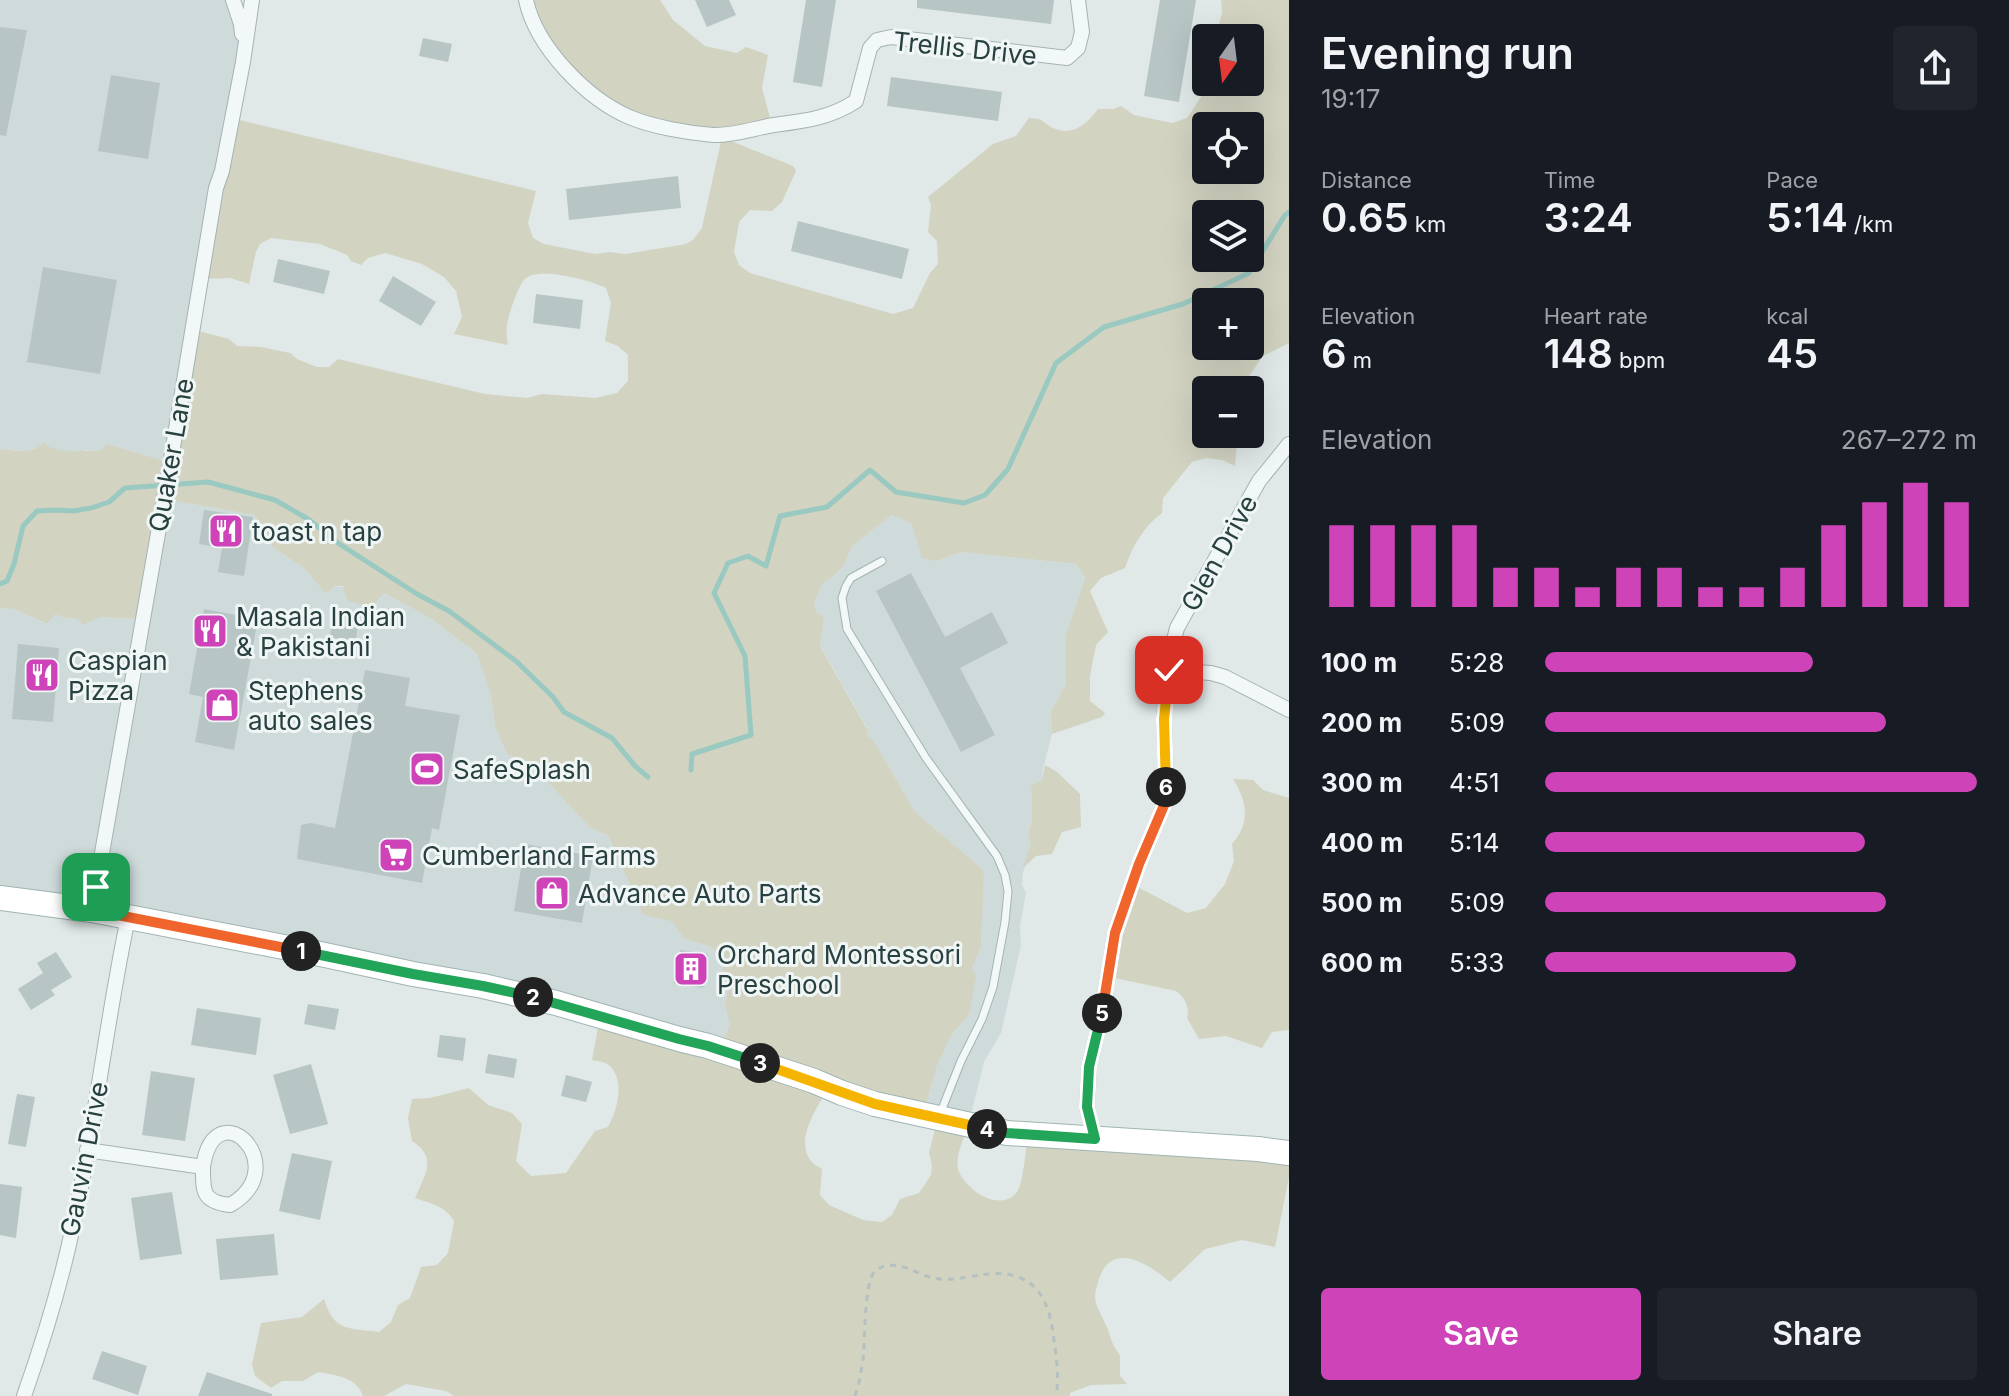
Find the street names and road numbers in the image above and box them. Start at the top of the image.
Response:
street label: Trellis Drive [892,25,1038,71]
street label: Quaker Lane [142,376,200,534]
street label: Glen Drive [1174,489,1264,617]
street label: Gauvin Drive [54,1079,114,1239]

